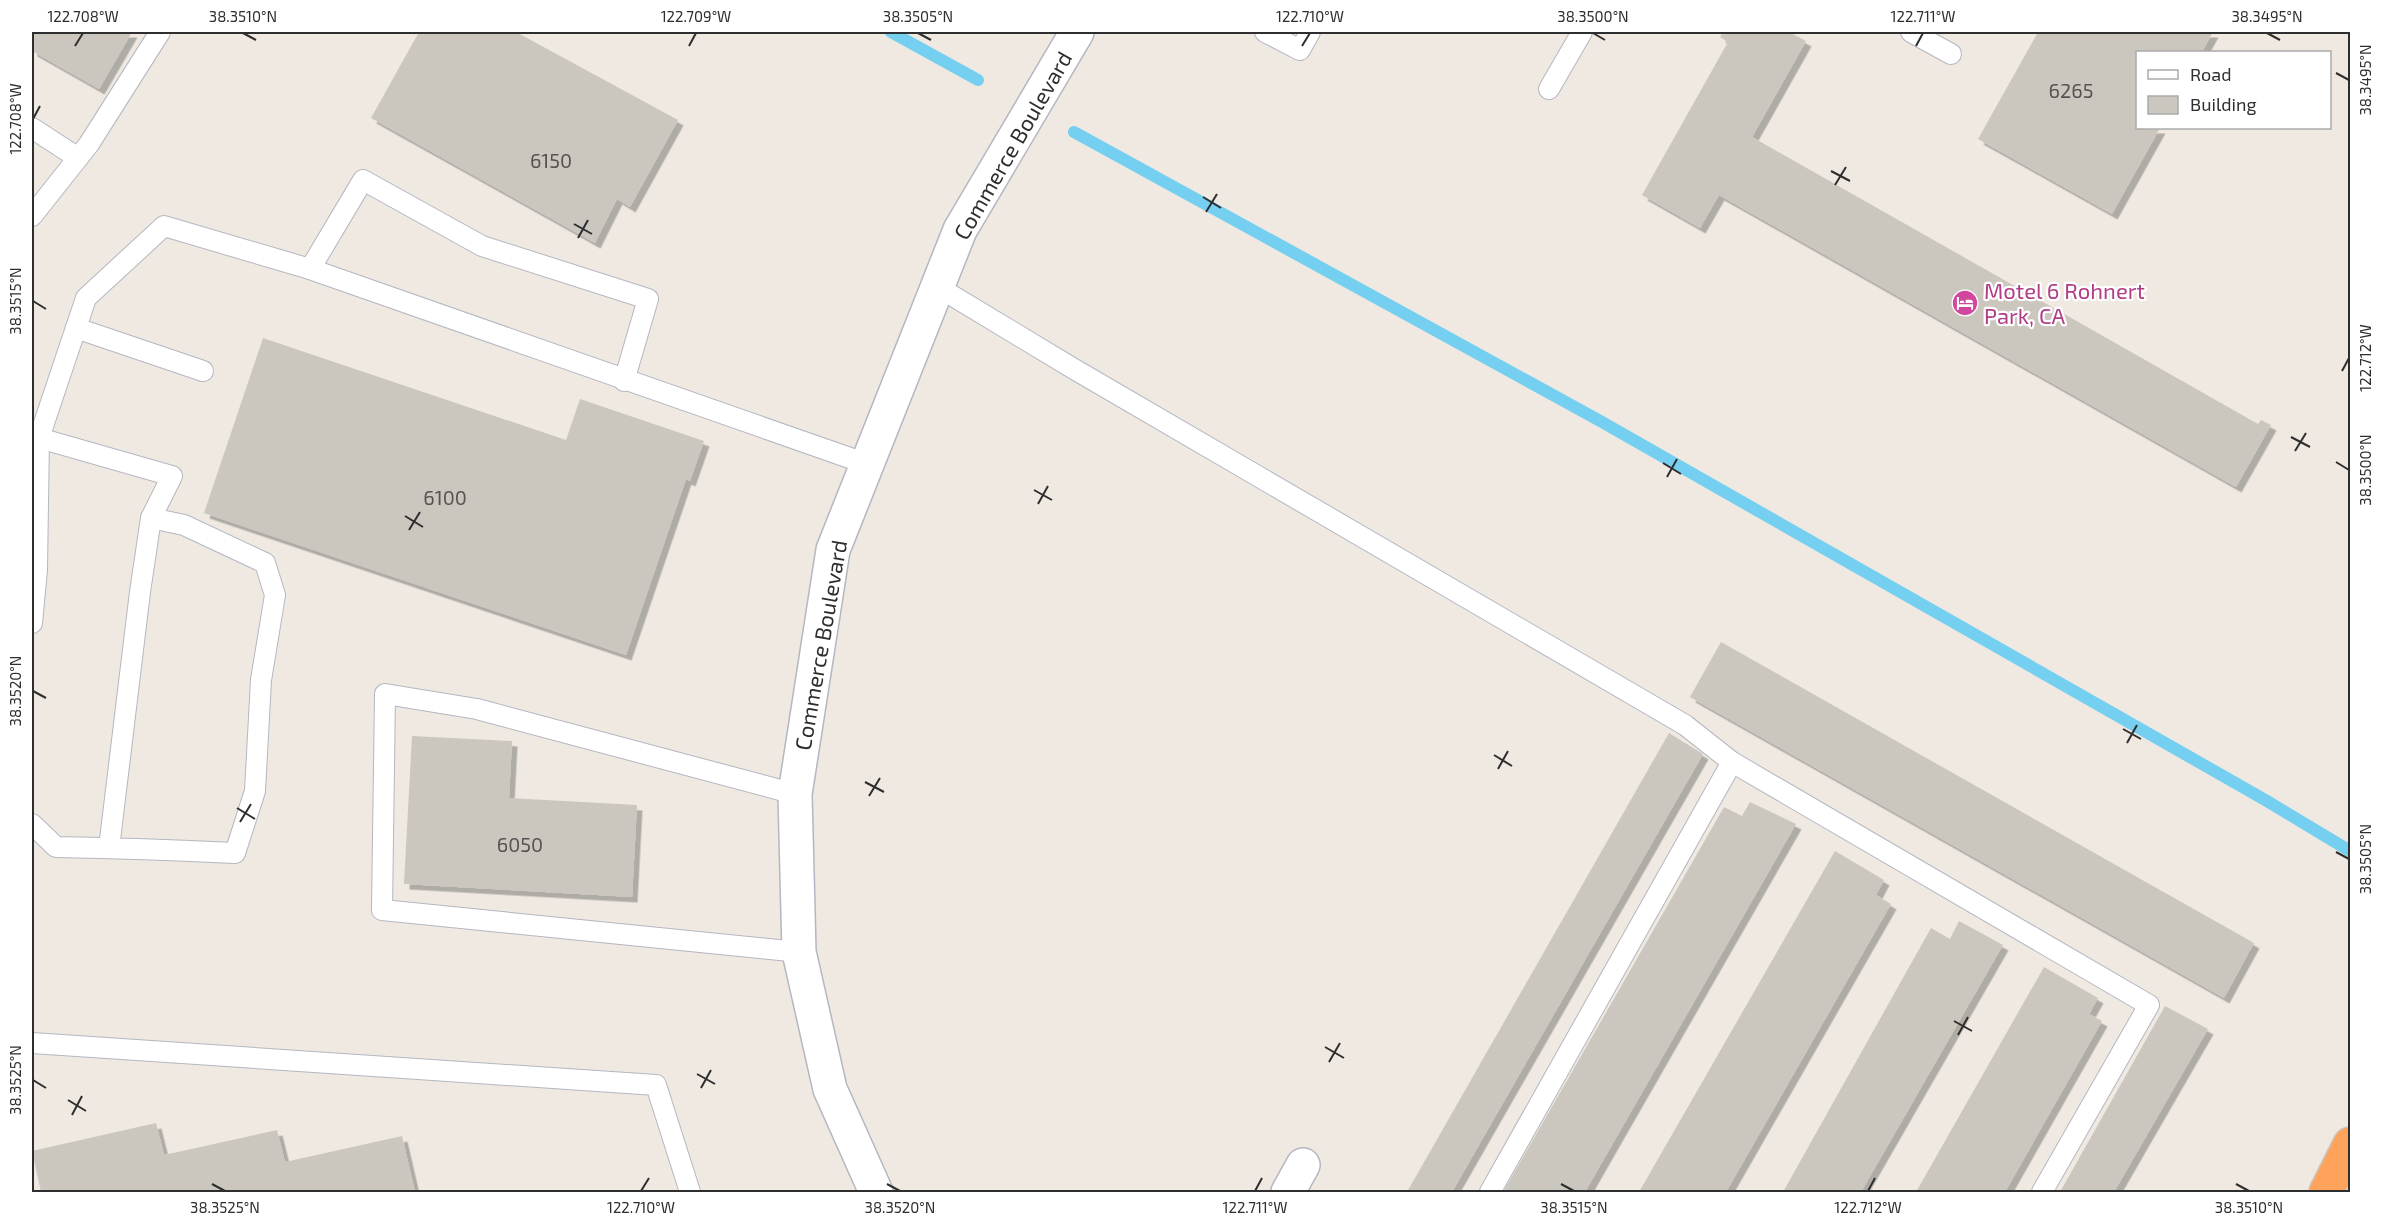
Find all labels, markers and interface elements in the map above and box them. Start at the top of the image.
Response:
text: 122.708°W [47,7,119,25]
text: 38.3510°N [209,7,277,25]
text: 122.709°W [661,7,731,25]
text: 38.3505°N [883,7,953,25]
text: 122.710°W [1276,7,1344,25]
text: 38.3500°N [1557,7,1629,25]
text: 122.711°W [1890,7,1956,25]
text: 38.3495°N [2231,7,2303,25]
text: 38.3495°N [2356,44,2374,116]
street label: Commerce Boulevard [947,46,1077,244]
legend [2136,51,2331,129]
text: Road [2190,63,2231,85]
house number: 6265 [2049,78,2093,102]
text: 122.708°W [6,83,24,155]
text: Building [2190,93,2257,115]
house number: 6150 [530,148,572,172]
text: 38.3515°N [6,267,24,335]
place label: Motel 6 Rohnert Park, CA [1984,277,2145,328]
hotel icon: Motel 6 Rohnert Park, CA [1950,288,1980,318]
text: 122.712°W [2356,324,2374,392]
text: 38.3500°N [2356,434,2374,506]
house number: 6100 [423,485,467,509]
street label: Commerce Boulevard [789,538,851,752]
text: 38.3520°N [6,656,24,726]
text: 38.3505°N [2356,824,2374,894]
house number: 6050 [497,832,543,856]
text: 38.3525°N [6,1045,24,1115]
text: 38.3525°N [190,1198,260,1216]
text: 122.710°W [607,1198,675,1216]
text: 38.3520°N [865,1198,935,1216]
text: 122.711°W [1222,1198,1288,1216]
text: 38.3515°N [1540,1198,1608,1216]
text: 122.712°W [1834,1198,1902,1216]
text: 38.3510°N [2215,1198,2283,1216]

